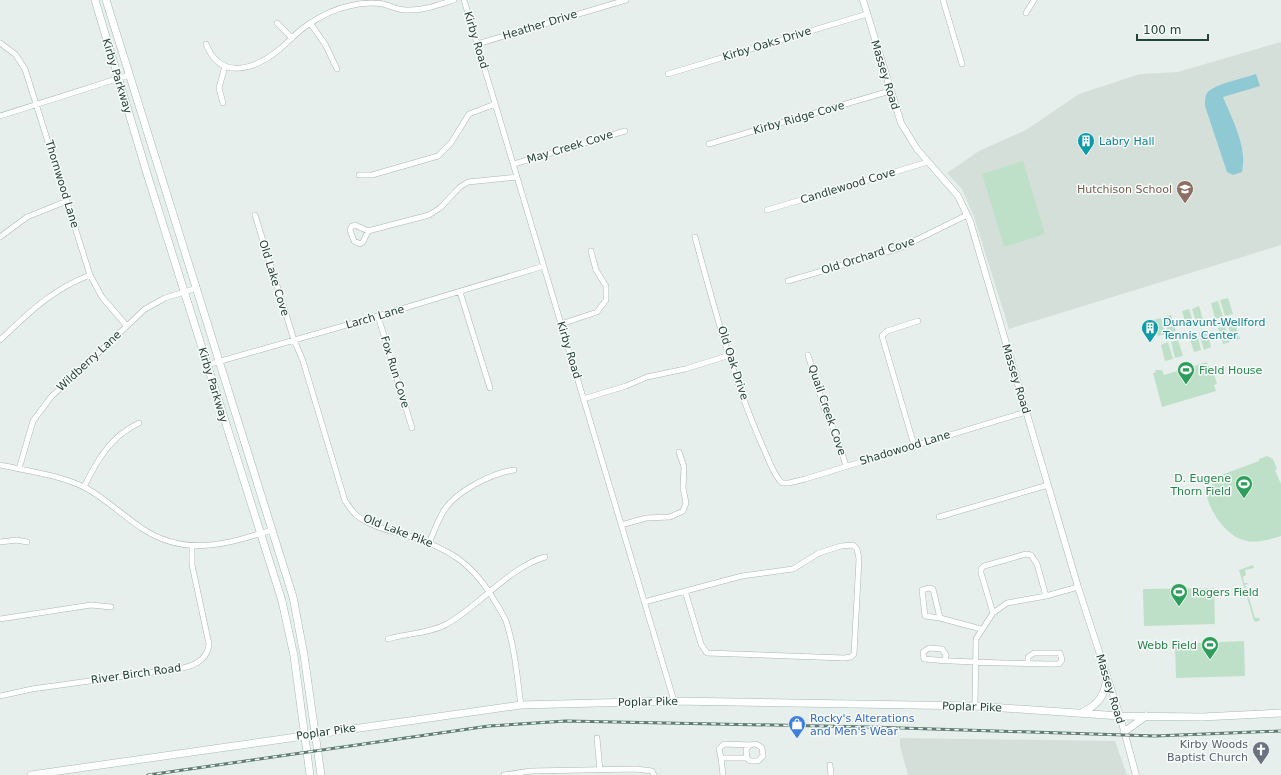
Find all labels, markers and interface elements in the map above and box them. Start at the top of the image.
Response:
street label: Heather Drive [501,7,579,42]
street label: Kirby Road [461,10,491,70]
scale bar [1137,16,1208,42]
text: 100 m [1143,23,1181,37]
street label: Kirby Oaks Drive [721,24,813,64]
street label: Kirby Parkway [99,37,135,116]
street label: Massey Road [868,39,902,111]
street label: Kirby Ridge Cove [752,99,846,137]
street label: May Creek Cove [525,128,615,166]
building icon: Labry Hall [1076,131,1096,156]
place label: Labry Hall [1099,135,1155,148]
street label: Thornwood Lane [42,138,82,230]
street label: Candlewood Cove [799,165,897,207]
school or university icon: Hutchison School [1175,179,1195,204]
place label: Hutchison School [1077,183,1172,196]
street label: Old Orchard Cove [820,235,917,277]
street label: Old Lake Cove [256,238,292,318]
street label: Larch Lane [344,302,406,332]
place label: Dunavunt-Wellford Tennis Center [1162,316,1265,342]
building icon: Dunavunt-Wellford Tennis Center [1140,318,1160,343]
street label: Kirby Road [554,320,584,380]
street label: Old Oak Drive [715,324,751,402]
street label: Wildberry Lane [54,328,124,394]
street label: Fox Run Cove [378,334,412,410]
street label: Massey Road [999,343,1033,415]
street label: Kirby Parkway [195,346,231,425]
sports icon: Field House [1176,360,1196,385]
street label: Quail Creek Cove [805,363,849,457]
place label: Field House [1199,364,1263,377]
street label: Shadowood Lane [858,428,952,468]
place label: D. Eugene Thorn Field [1169,472,1231,498]
sports icon: D. Eugene Thorn Field [1234,474,1254,499]
street label: Old Lake Pike [361,512,435,550]
sports icon: Rogers Field [1169,582,1189,607]
place label: Rogers Field [1192,586,1259,599]
sports icon: Webb Field [1200,635,1220,660]
place label: Webb Field [1137,639,1197,652]
street label: Massey Road [1093,653,1127,725]
street label: River Birch Road [90,661,182,687]
street label: Poplar Pike [618,695,678,709]
street label: Poplar Pike [942,699,1002,715]
place label: Rocky's Alterations and Men's Wear [810,712,915,738]
shop icon: Rocky's Alterations and Men's Wear [787,714,807,739]
street label: Poplar Pike [295,721,357,743]
place label: Kirby Woods Baptist Church [1167,738,1248,764]
church icon: Kirby Woods Baptist Church [1251,740,1271,765]

